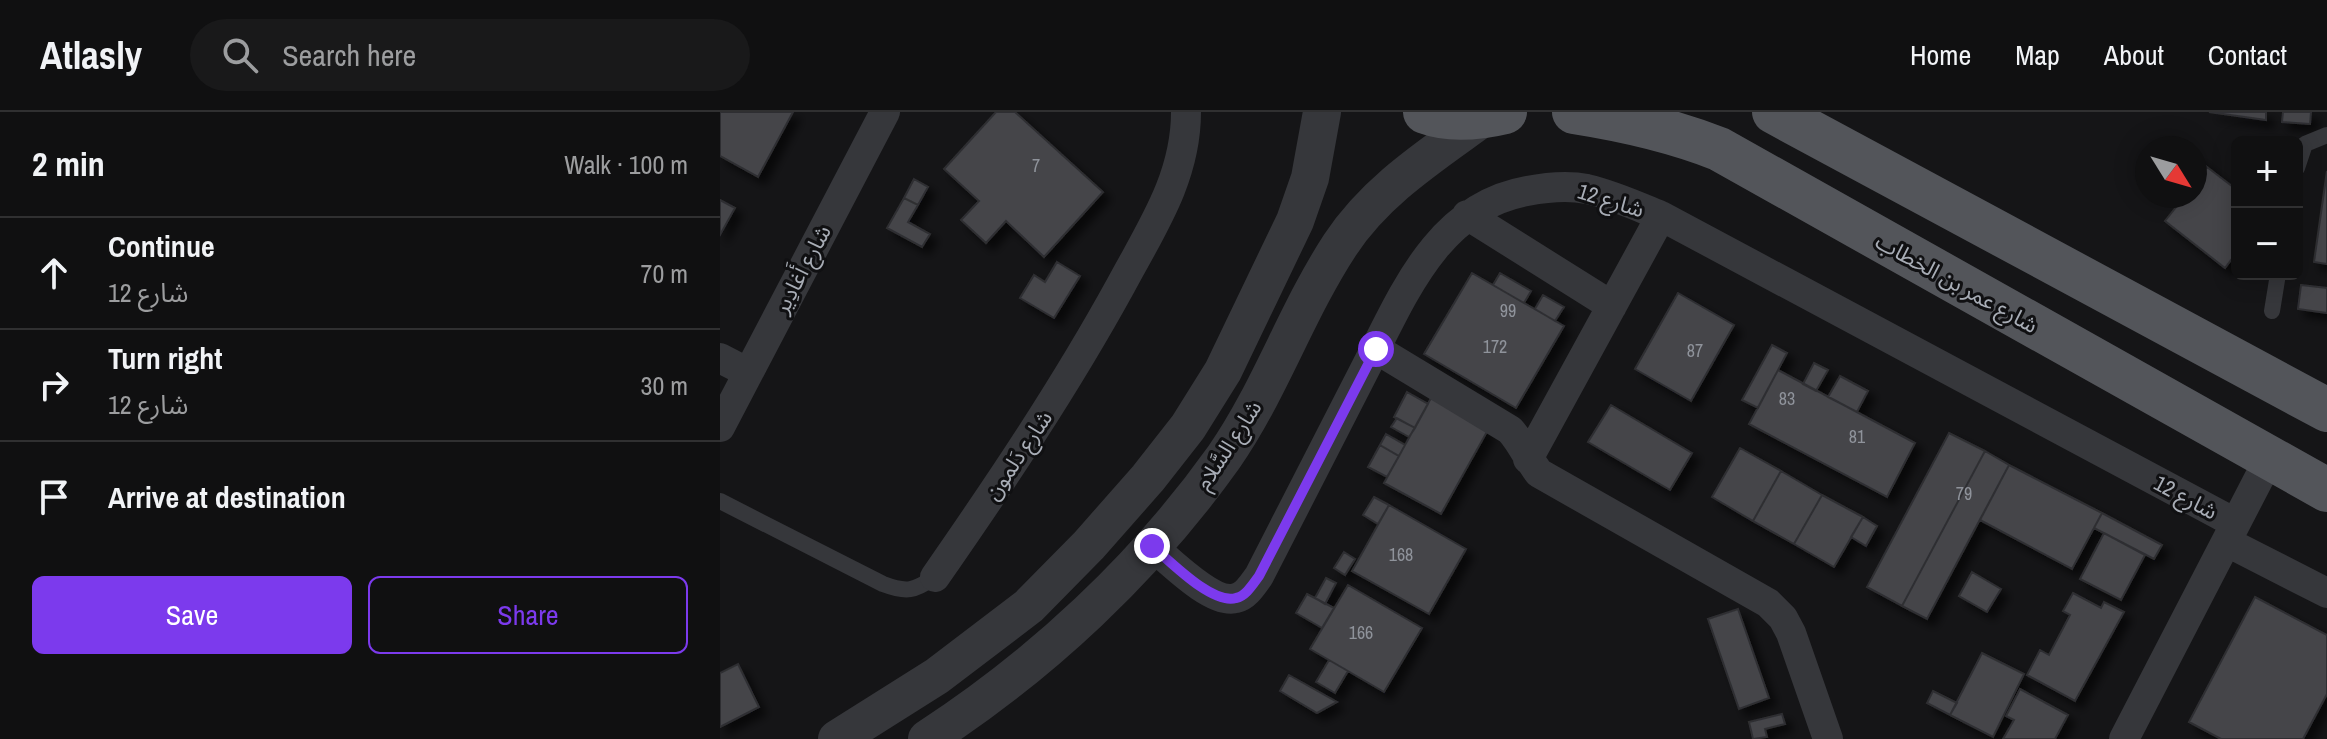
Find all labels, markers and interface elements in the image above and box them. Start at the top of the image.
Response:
search box [190,19,750,91]
text: Atlasly [40,30,142,81]
icon: search [218,33,262,77]
text: Search here [282,35,416,75]
text: Home [1910,36,1971,74]
text: Map [2015,36,2060,74]
text: About [2104,36,2164,74]
text: Contact [2208,36,2287,74]
north arrow [2135,136,2207,208]
map controls [2231,136,2303,280]
button: + [2231,136,2303,208]
text: 2 min [32,141,105,187]
text: Walk · 100 m [564,147,688,182]
house number: 7 [1032,153,1040,178]
street label: شارع 12 [1574,176,1648,226]
button: − [2231,208,2303,280]
street label: شارع أَغادِير [764,219,840,320]
text: Continue [108,226,215,266]
street label: شارع عمر بن الخطاب [1869,226,2044,342]
icon: ahead [32,251,76,295]
text: 70 m [641,256,688,291]
text: شارع 12 [108,275,188,310]
house number: 99 [1500,298,1516,323]
route start [1358,331,1394,367]
house number: 172 [1483,334,1507,359]
text: Turn right [108,338,222,378]
house number: 87 [1687,338,1703,363]
icon: right [32,363,76,407]
text: 30 m [641,368,688,403]
house number: 83 [1779,386,1795,411]
text: شارع 12 [108,387,188,422]
street label: شارع السَّلام [1188,394,1270,497]
street label: شارع دَلمون [977,404,1061,507]
house number: 81 [1849,424,1866,449]
street label: شارع 12 [2148,468,2223,528]
icon: arrive [32,475,76,519]
text: Arrive at destination [108,477,346,517]
house number: 79 [1956,481,1972,506]
route end [1134,528,1170,564]
house number: 168 [1389,542,1413,567]
button: Save [32,576,352,654]
button: Share [368,576,688,654]
house number: 166 [1349,620,1373,645]

